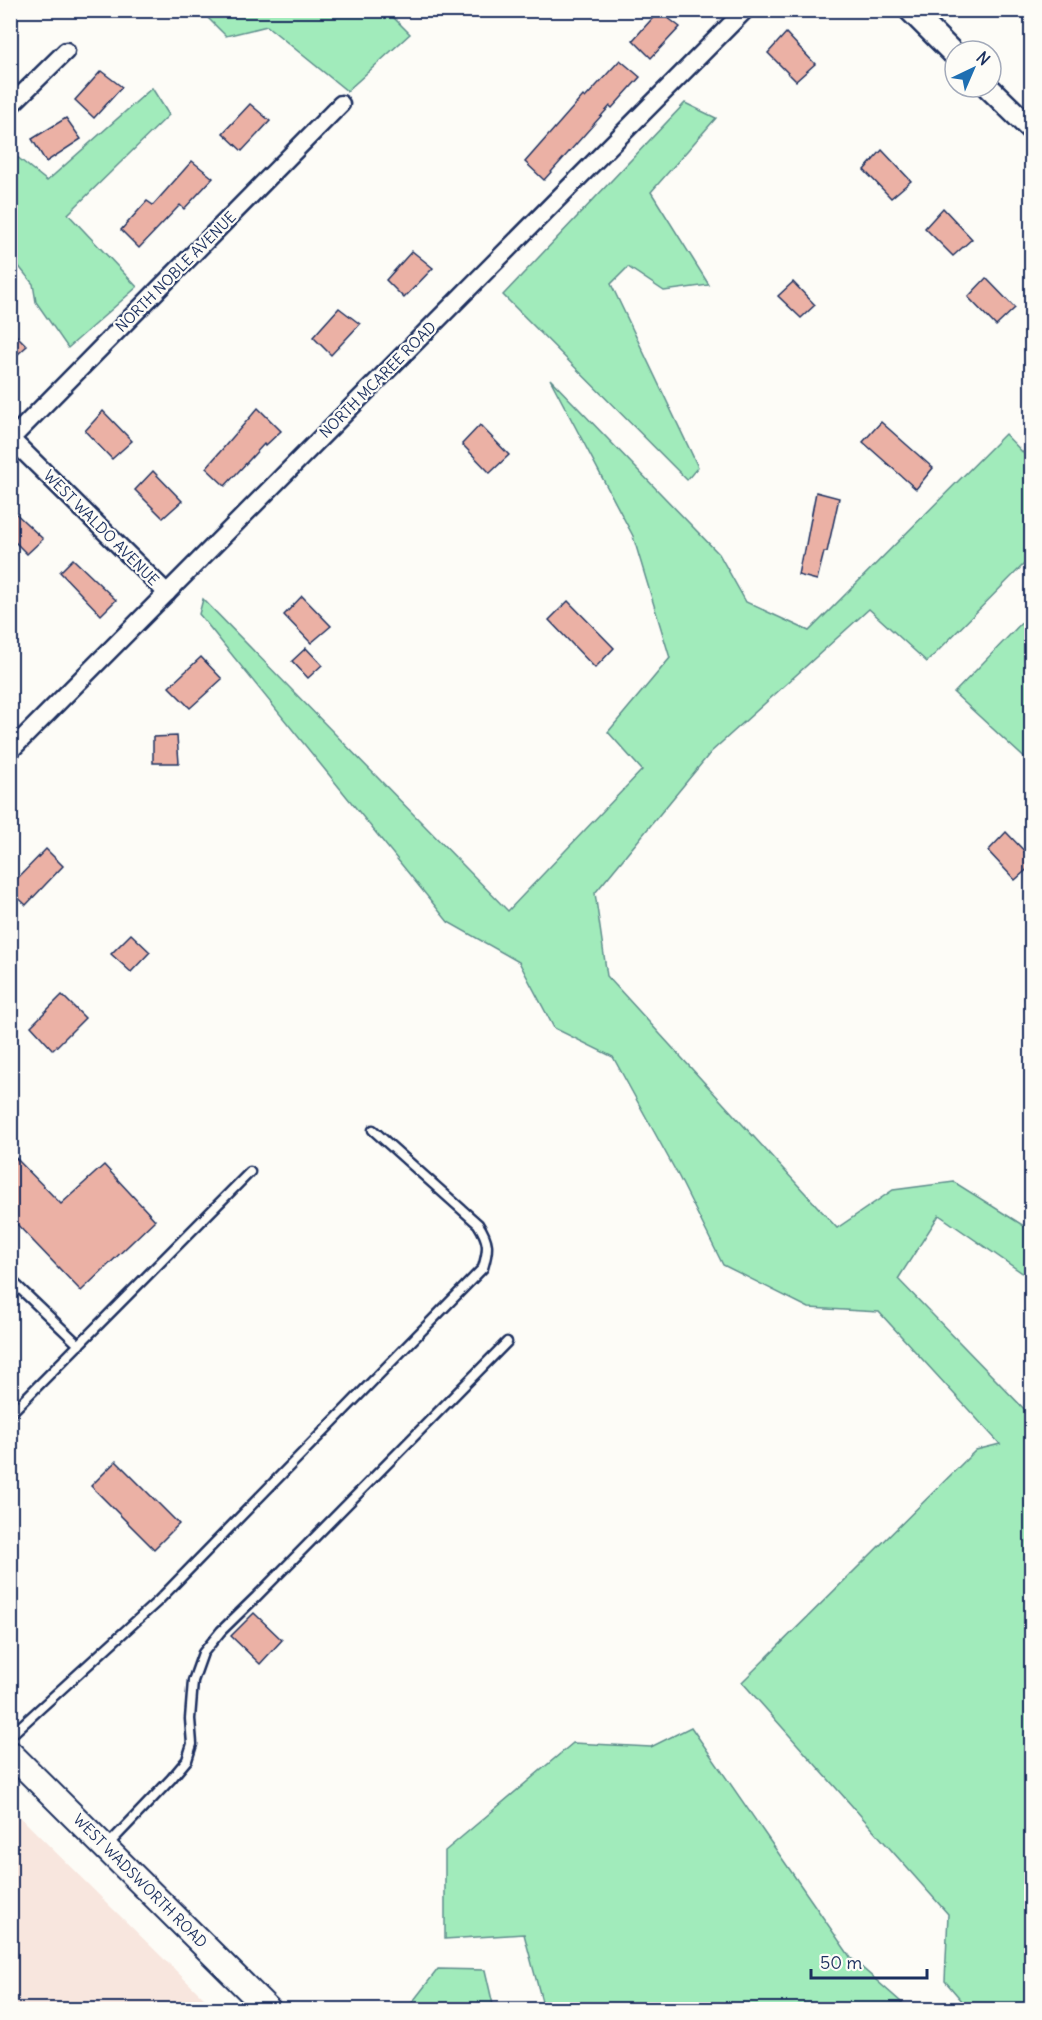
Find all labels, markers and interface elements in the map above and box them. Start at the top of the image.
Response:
north arrow [943,39,1003,99]
text: N [972,47,994,69]
street label: NORTH NOBLE AVENUE [111,207,240,336]
street label: NORTH MCAREE ROAD [315,317,440,442]
street label: WEST WALDO AVENUE [40,466,163,590]
street label: WEST WADSWORTH ROAD [69,1810,211,1952]
scale bar [811,1942,926,1980]
text: 50 m [820,1951,862,1974]

